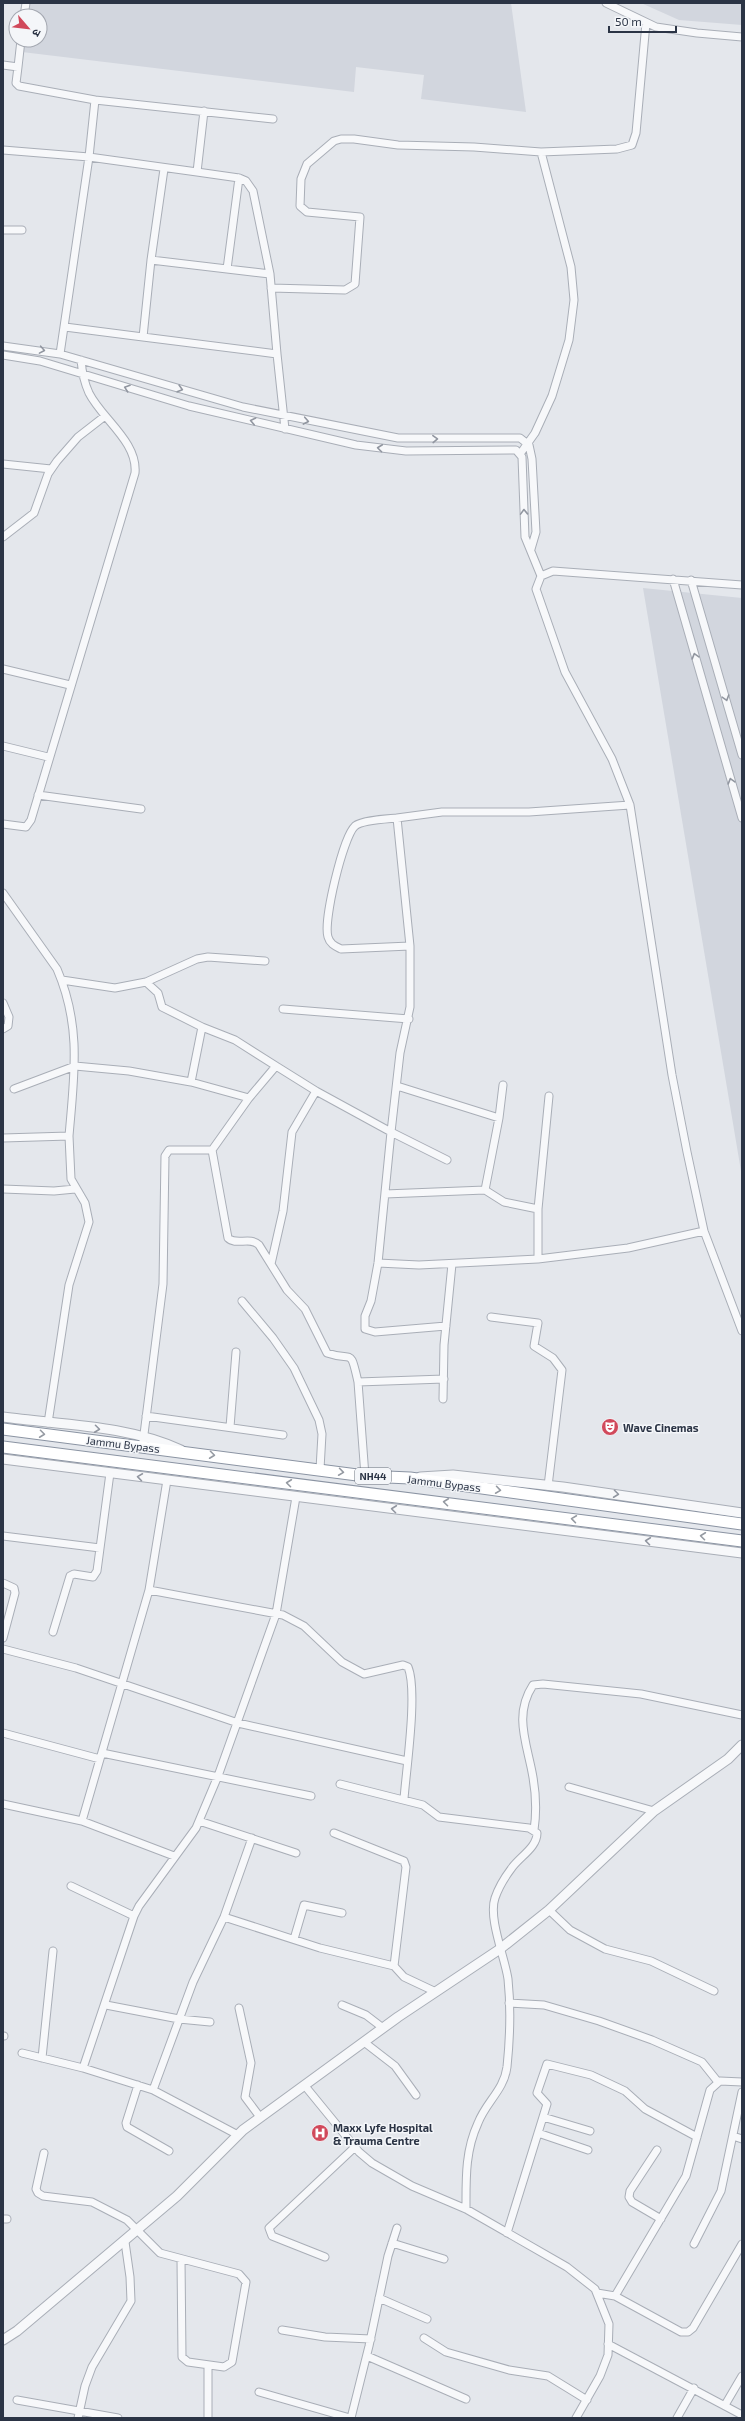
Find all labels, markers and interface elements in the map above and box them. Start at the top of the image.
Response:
north arrow [8,8,48,48]
scale bar [609,8,676,34]
text: 50 m [615,14,642,28]
text: उ [30,27,45,39]
one-way arrow [39,346,45,354]
one-way arrow [177,384,184,393]
one-way arrow [124,385,131,393]
one-way arrow [303,416,309,425]
one-way arrow [250,417,257,426]
one-way arrow [432,435,438,444]
one-way arrow [377,444,383,453]
one-way arrow [520,509,528,515]
one-way arrow [691,652,700,659]
one-way arrow [721,694,730,701]
one-way arrow [727,777,736,784]
theatre icon: Wave Cinemas [600,1417,620,1437]
place label: Wave Cinemas [623,1421,699,1434]
one-way arrow [94,1424,100,1433]
one-way arrow [39,1430,45,1439]
street label: Jammu Bypass [85,1433,161,1455]
one-way arrow [209,1450,215,1459]
one-way arrow [338,1467,344,1476]
road number: NH44 [355,1468,391,1484]
one-way arrow [137,1472,143,1481]
street label: Jammu Bypass [406,1472,482,1494]
one-way arrow [286,1478,292,1487]
one-way arrow [495,1485,501,1494]
one-way arrow [613,1489,619,1498]
one-way arrow [442,1498,449,1507]
one-way arrow [391,1505,397,1514]
one-way arrow [571,1515,578,1524]
one-way arrow [700,1532,706,1541]
one-way arrow [645,1537,651,1546]
place label: Maxx Lyfe Hospital & Trauma Centre [333,2121,433,2147]
hospital icon: Maxx Lyfe Hospital & Trauma Centre [310,2123,330,2143]

